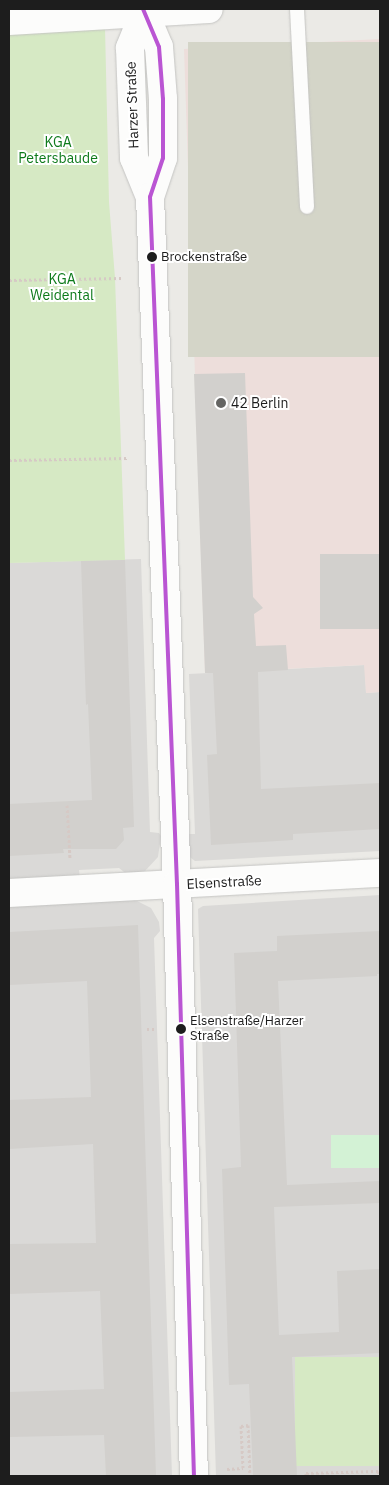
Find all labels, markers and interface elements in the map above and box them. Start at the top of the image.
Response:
street label: Harzer Straße [122,61,142,149]
park label: KGA Petersbaude [18,134,98,166]
place label: Brockenstraße [161,249,247,265]
marker: Brockenstraße [147,252,157,262]
park label: KGA Weidental [30,271,94,304]
place label: 42 Berlin [231,395,288,411]
marker: 42 Berlin [215,397,227,409]
street label: Elsenstraße [186,872,262,892]
place label: Elsenstraße/Harzer Straße [190,1014,304,1045]
marker: Elsenstraße/Harzer Straße [176,1024,186,1034]

